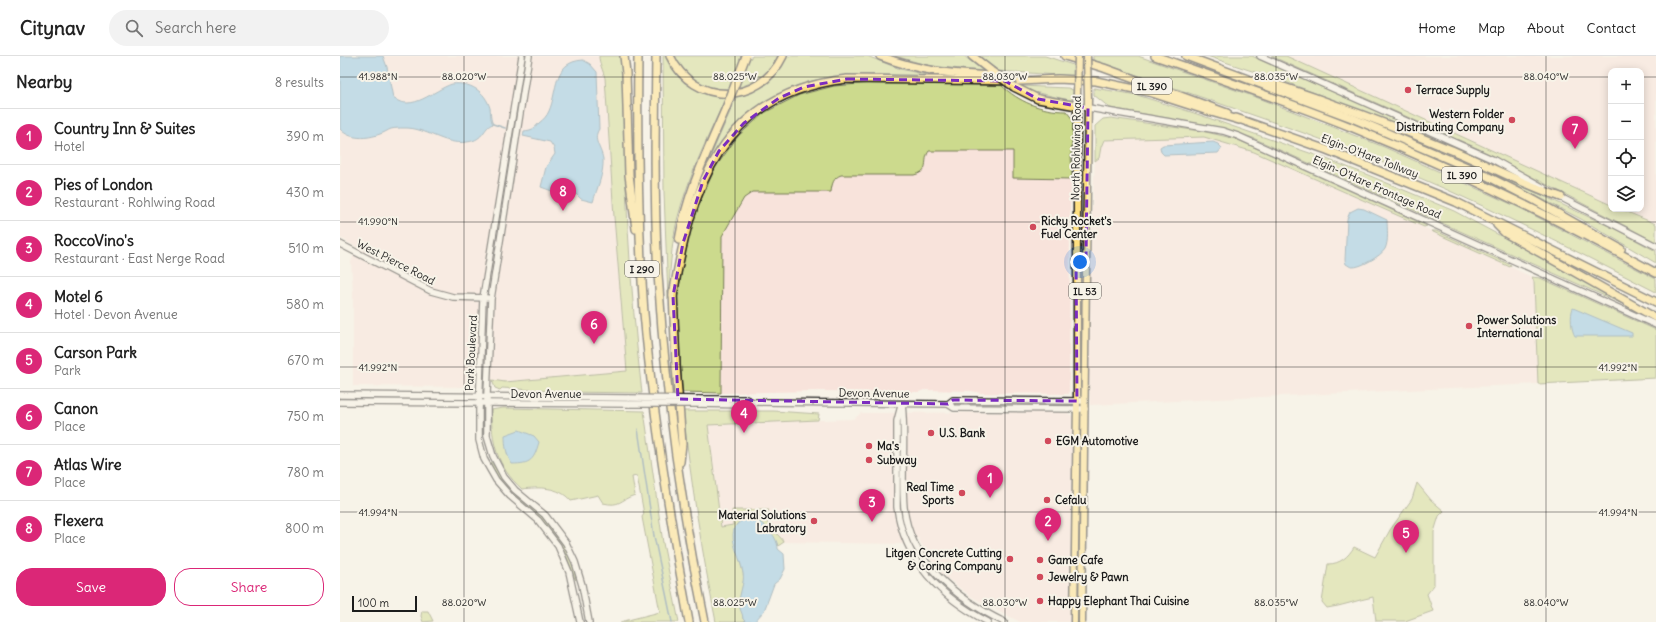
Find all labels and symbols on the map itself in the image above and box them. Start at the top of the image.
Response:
text: 41.988°N [358,70,398,83]
text: 88.020°W [442,70,486,83]
text: 88.025°W [713,70,757,83]
text: 88.030°W [983,70,1027,83]
text: 88.035°W [1254,70,1298,83]
text: 88.040°W [1524,70,1568,83]
road number: IL 390 [1132,78,1172,94]
place label: Terrace Supply [1416,83,1490,98]
marker: Terrace Supply [1403,85,1413,95]
street label: North Rohlwing Road [1068,95,1084,201]
place label: Western Folder Distributing Company [1396,107,1505,135]
marker: Western Folder Distributing Company [1507,115,1517,125]
pin: 7 [1562,116,1588,149]
street label: Elgin-O'Hare Tollway [1319,131,1421,181]
street label: Elgin-O'Hare Frontage Road [1311,152,1444,222]
road number: IL 390 [1442,167,1482,183]
pin: 8 [550,178,576,211]
place label: Ricky Rocket's Fuel Center [1041,214,1111,241]
text: 41.990°N [358,215,398,228]
marker: Ricky Rocket's Fuel Center [1028,222,1038,232]
street label: West Pierce Road [355,236,438,288]
your location [1070,252,1090,272]
road number: I 290 [625,261,659,277]
road number: IL 53 [1069,283,1101,299]
pin: 6 [581,311,607,344]
place label: Power Solutions International [1477,313,1556,340]
street label: Park Boulevard [462,314,480,391]
marker: Power Solutions International [1464,321,1474,331]
text: 41.992°N [359,361,397,374]
text: 41.992°N [1599,361,1637,374]
street label: Devon Avenue [838,385,910,401]
street label: Devon Avenue [510,387,582,401]
pin: 4 [731,400,757,433]
place label: U.S. Bank [939,426,986,440]
marker: U.S. Bank [926,428,936,438]
place label: EGM Automotive [1056,434,1138,448]
marker: EGM Automotive [1043,436,1053,446]
place label: Ma's [877,439,899,453]
marker: Ma's [864,441,874,451]
place label: Subway [877,453,917,468]
marker: Subway [864,455,874,465]
pin: 1 [977,465,1003,498]
place label: Real Time Sports [906,480,954,508]
marker: Real Time Sports [957,488,967,498]
pin: 3 [859,489,885,522]
place label: Cefalu [1055,493,1087,507]
marker: Cefalu [1042,495,1052,505]
text: 41.994°N [358,506,398,519]
text: 41.994°N [1598,506,1638,519]
place label: Material Solutions Labratory [718,508,806,536]
pin: 2 [1035,508,1061,541]
marker: Material Solutions Labratory [809,516,819,526]
pin: 5 [1393,520,1419,553]
place label: Litgen Concrete Cutting & Coring Company [885,546,1002,574]
place label: Game Cafe [1048,553,1103,567]
marker: Litgen Concrete Cutting & Coring Company [1005,554,1015,564]
marker: Game Cafe [1035,555,1045,565]
place label: Jewelry & Pawn [1048,570,1129,585]
marker: Jewelry & Pawn [1035,572,1045,582]
scale bar [352,594,417,613]
place label: Happy Elephant Thai Cuisine [1048,594,1189,609]
text: 88.020°W [442,596,486,609]
text: 88.025°W [713,596,757,609]
text: 88.030°W [983,596,1027,609]
marker: Happy Elephant Thai Cuisine [1035,596,1045,606]
text: 88.035°W [1254,596,1298,609]
text: 88.040°W [1524,596,1568,609]

